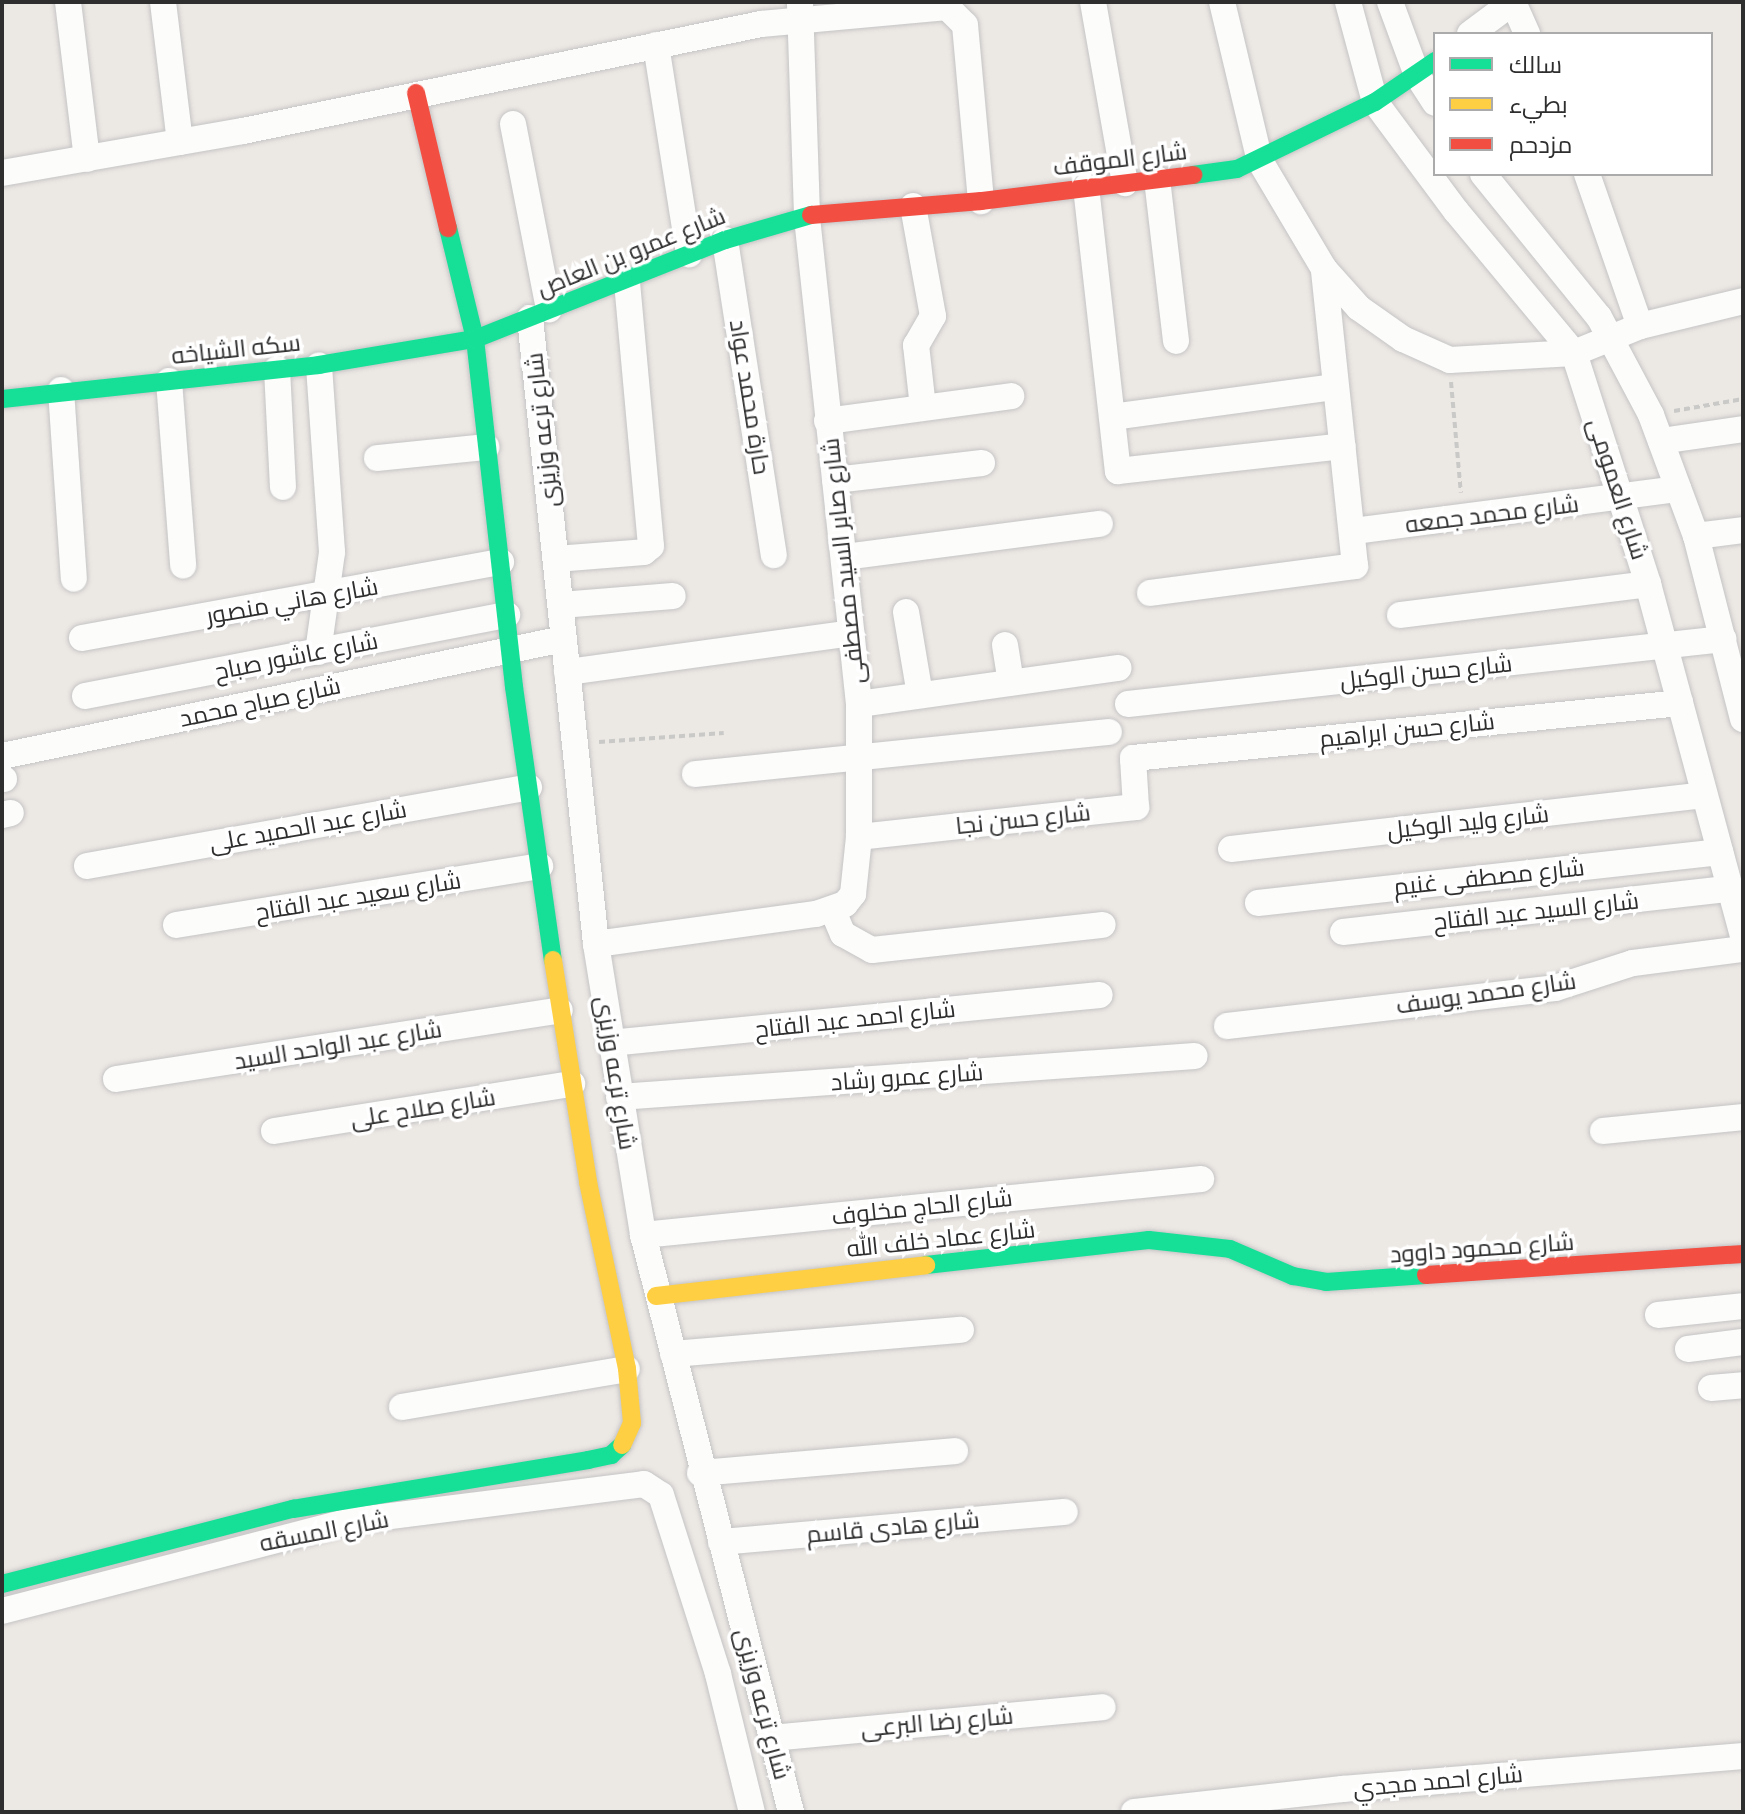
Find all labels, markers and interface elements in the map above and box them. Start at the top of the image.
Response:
legend [1433,32,1713,176]
text: سالك [1509,50,1562,79]
text: بطيء [1509,90,1568,119]
text: مزدحم [1509,130,1572,159]
street label: شارع الموقف [1051,136,1189,182]
street label: شارع عمرو بن العاص [533,201,729,303]
street label: حارة محمد عواد [724,317,776,477]
street label: سكه الشياخه [170,328,302,370]
street label: شارع ترعه وزيزى [520,351,564,509]
street label: شارع العمومى [1582,415,1654,563]
street label: شارع صابر السيد مصطفى [816,437,870,685]
street label: شارع محمد جمعه [1403,489,1581,539]
street label: شارع هاني منصور [204,572,380,630]
street label: شارع عاشور صباح [212,626,380,686]
street label: شارع حسن الوكيل [1338,649,1514,695]
street label: شارع صباح محمد [177,671,343,733]
street label: شارع حسن ابراهيم [1318,706,1496,754]
street label: شارع عبد الحميد على [207,794,409,858]
street label: شارع حسن نجا [954,798,1092,840]
street label: شارع وليد الوكيل [1386,799,1550,845]
street label: شارع مصطفى غنيم [1392,853,1586,901]
street label: شارع سعيد عبد الفتاح [253,865,463,927]
street label: شارع السيد عبد الفتاح [1432,886,1640,936]
street label: شارع محمد يوسف [1394,966,1578,1020]
street label: شارع ترعه وزيزى [590,994,642,1152]
street label: شارع احمد عبد الفتاح [753,994,957,1044]
street label: شارع عبد الواحد السيد [232,1014,444,1076]
street label: شارع عمرو رشاد [830,1057,984,1097]
street label: شارع صلاح على [348,1082,498,1134]
street label: شارع الحاج مخلوف [830,1183,1014,1231]
street label: شارع عماد خلف الله [845,1215,1037,1263]
street label: شارع محمود داوود [1389,1227,1575,1269]
street label: شارع المسقه [257,1504,391,1558]
street label: شارع هادى قاسم [805,1505,981,1549]
street label: شارع ترعه وزيزى [729,1625,797,1783]
street label: شارع رضا البرعى [859,1701,1015,1743]
street label: شارع احمد مجدي [1352,1759,1524,1803]

